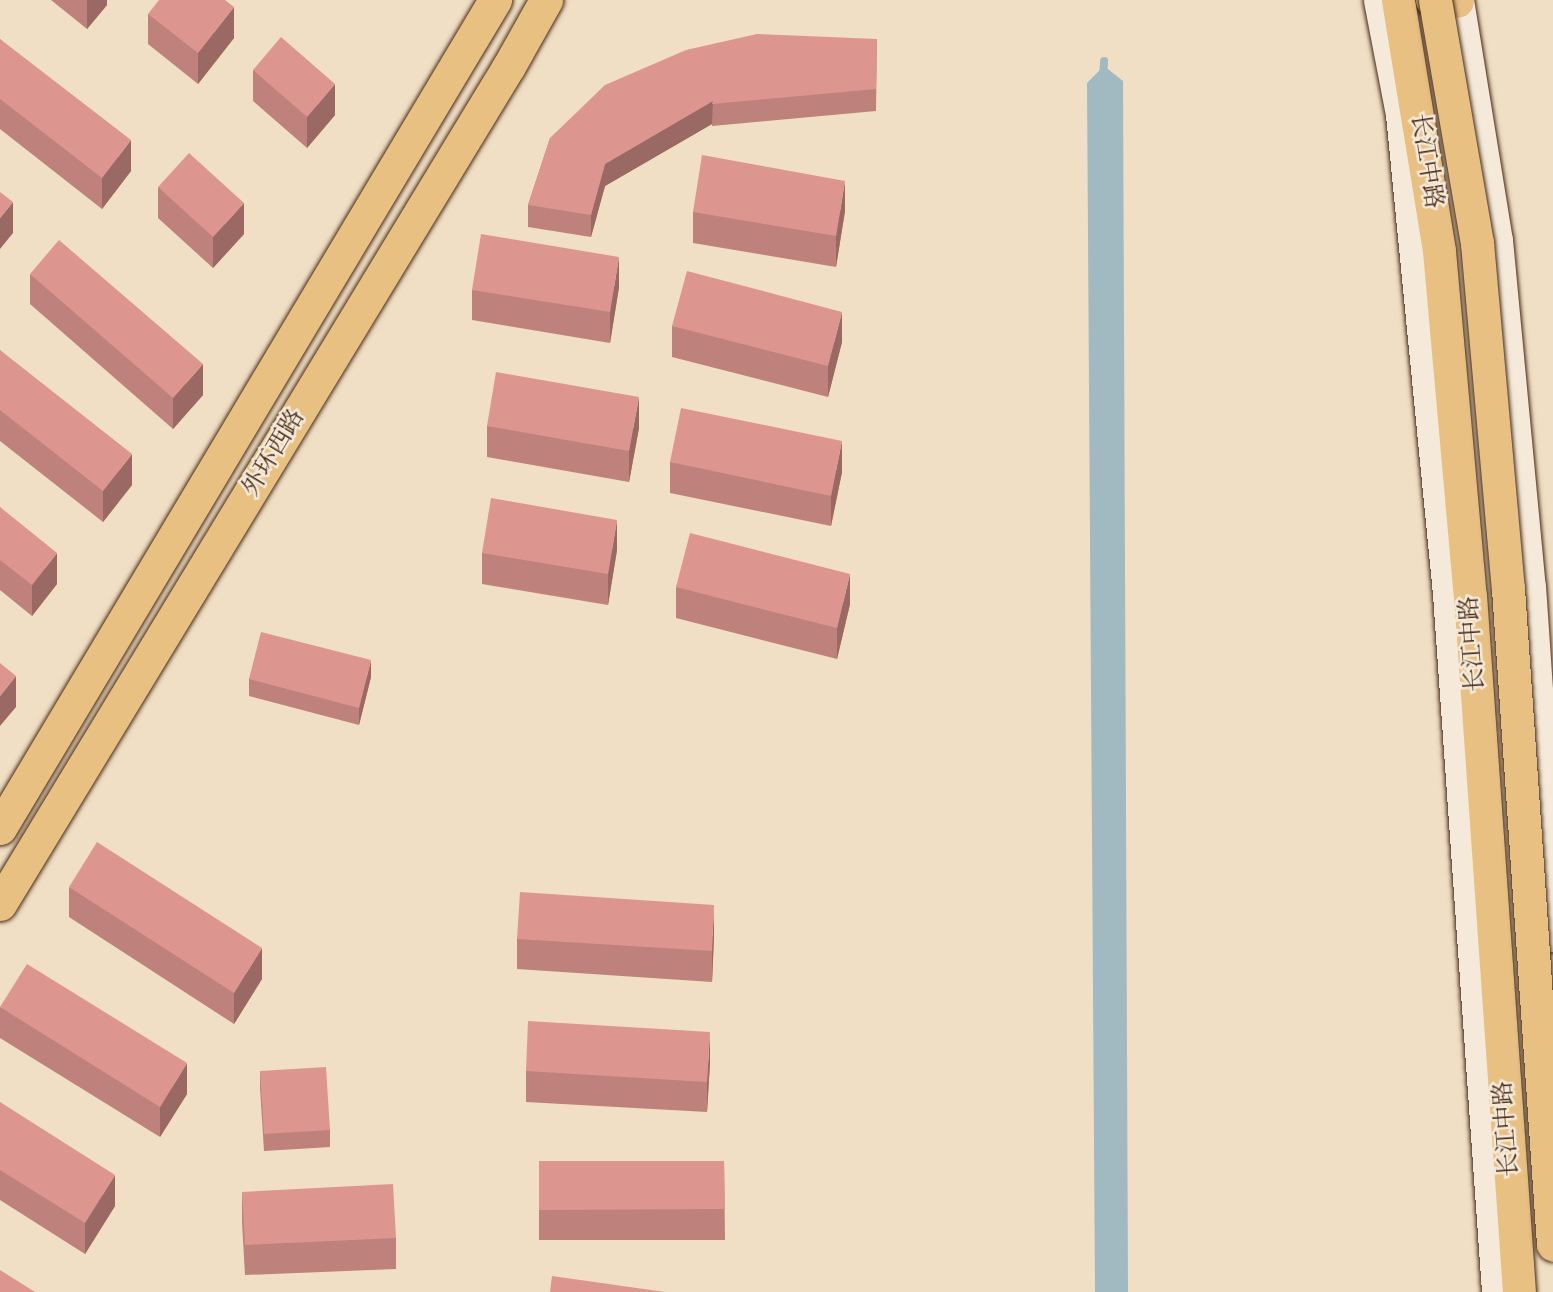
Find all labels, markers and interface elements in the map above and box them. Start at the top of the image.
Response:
street label: 长江中路 [1404,111,1448,211]
street label: 外环西路 [237,404,311,502]
street label: 长江中路 [1455,595,1491,693]
street label: 长江中路 [1489,1080,1525,1178]

